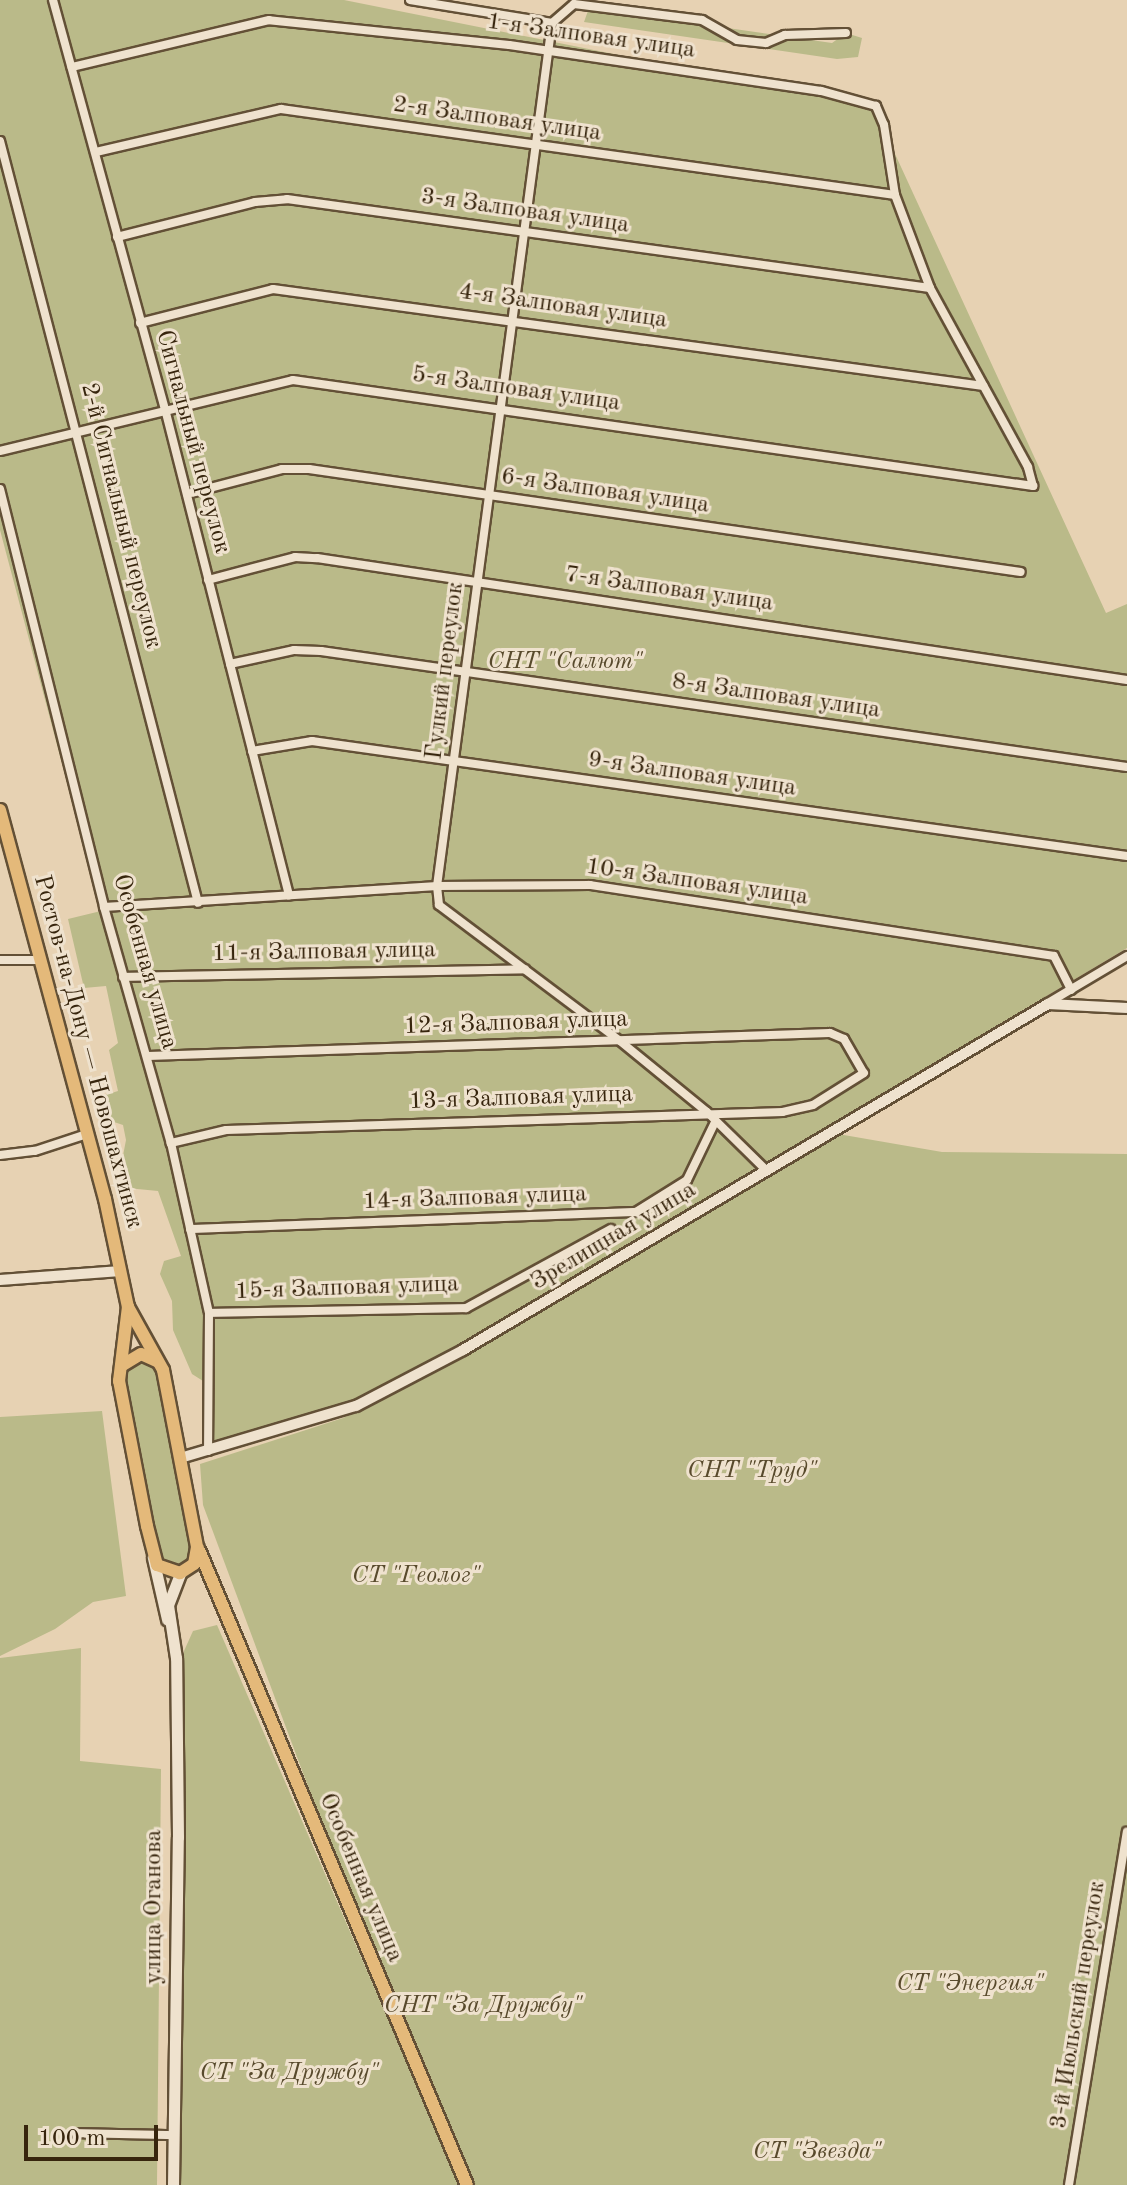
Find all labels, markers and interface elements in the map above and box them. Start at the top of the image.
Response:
street label: 1-я Залповая улица [485,8,697,66]
street label: 2-я Залповая улица [391,91,603,149]
street label: 3-я Залповая улица [419,183,631,241]
street label: 4-я Залповая улица [457,278,669,336]
street label: Сигнальный переулок [148,327,236,557]
street label: 5-я Залповая улица [410,361,622,419]
street label: 2-й Сигнальный переулок [73,380,167,652]
street label: 6-я Залповая улица [499,463,711,521]
street label: 7-я Залповая улица [563,561,775,619]
street label: Гулкий переулок [421,581,471,761]
park label: СНТ "Салют" [487,649,643,677]
street label: 8-я Залповая улица [670,668,882,726]
street label: 9-я Залповая улица [586,746,798,804]
street label: 10-я Залповая улица [584,853,810,913]
street label: Особенная улица [105,871,183,1053]
street label: Ростов-на-Дону — Новошахтинск [26,872,148,1232]
street label: 11-я Залповая улица [212,937,436,969]
street label: 12-я Залповая улица [404,1006,628,1042]
street label: 13-я Залповая улица [409,1081,633,1117]
street label: Зрелищная улица [526,1176,702,1298]
street label: 14-я Залповая улица [363,1181,587,1217]
street label: 15-я Залповая улица [235,1271,459,1307]
park label: СНТ "Труд" [687,1458,817,1486]
park label: СТ "Геолог" [352,1563,480,1591]
street label: Особенная улица [311,1789,409,1967]
street label: улица Оганова [141,1830,169,1984]
street label: 3-й Июльский переулок [1045,1879,1113,2131]
park label: СТ "Энергия" [896,1971,1044,1999]
park label: СНТ "За Дружбу" [384,1993,582,2021]
park label: СТ "За Дружбу" [199,2060,379,2088]
scale bar [28,2109,162,2159]
text: 100 m [38,2127,106,2151]
park label: СТ "Звезда" [753,2139,881,2167]

